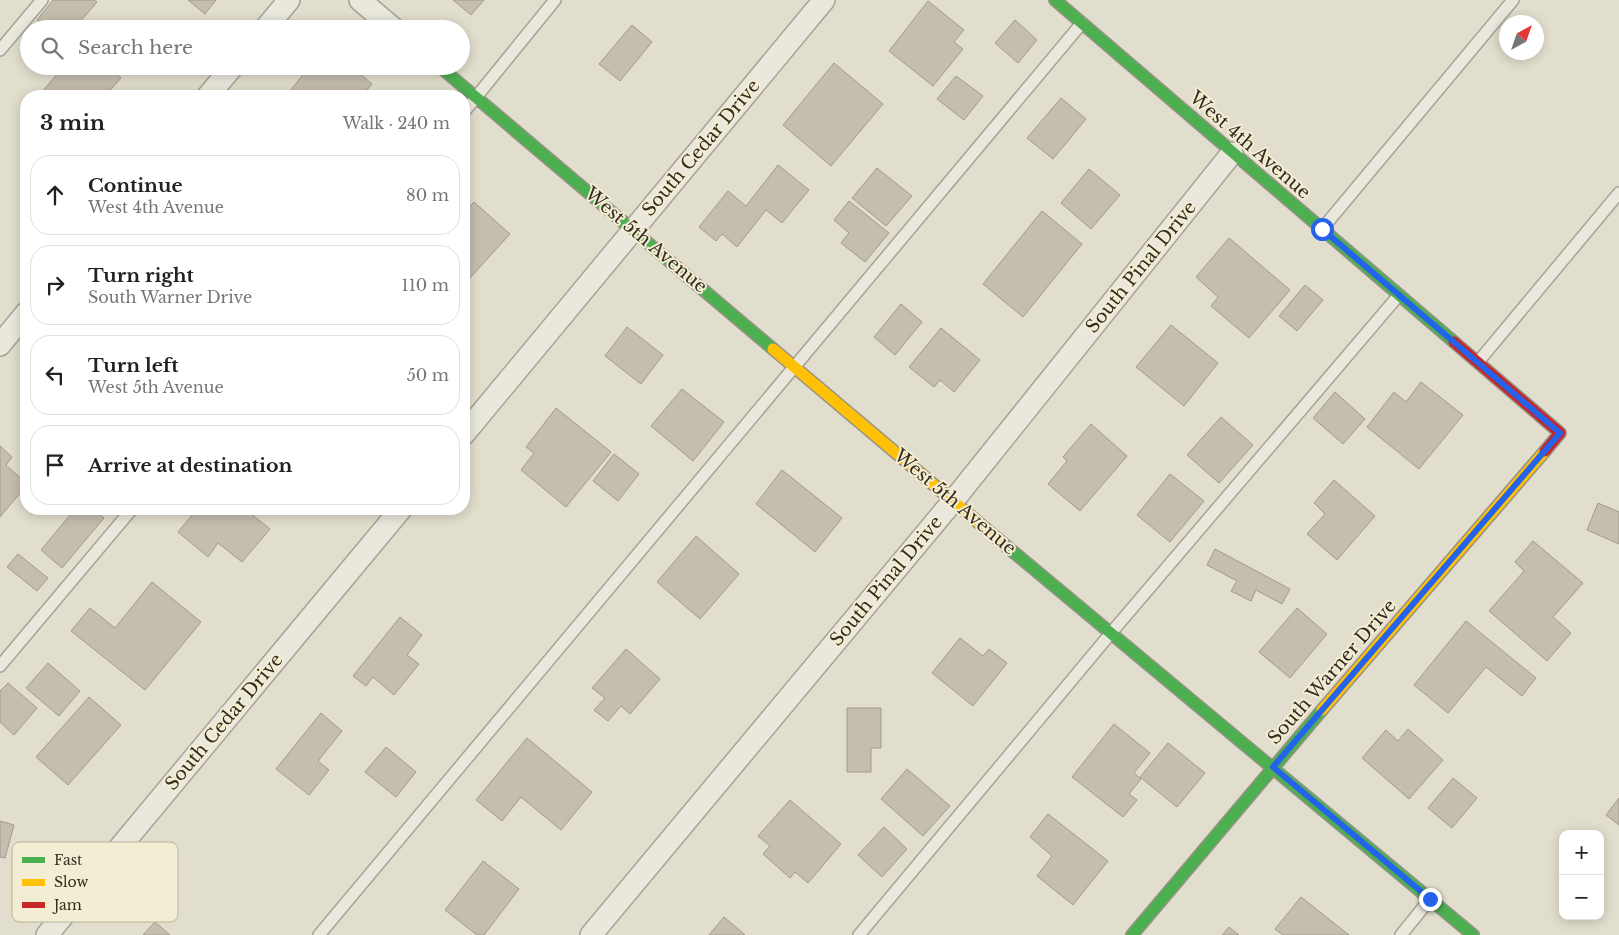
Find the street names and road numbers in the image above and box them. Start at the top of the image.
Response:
street label: South Cedar Drive [637,75,765,221]
street label: West 4th Avenue [1184,86,1315,203]
street label: West 5th Avenue [580,182,712,297]
street label: South Pinal Drive [1081,197,1201,337]
street label: West 5th Avenue [889,444,1021,559]
street label: South Pinal Drive [825,511,947,651]
street label: South Warner Drive [1263,595,1401,749]
street label: South Cedar Drive [160,649,288,795]

